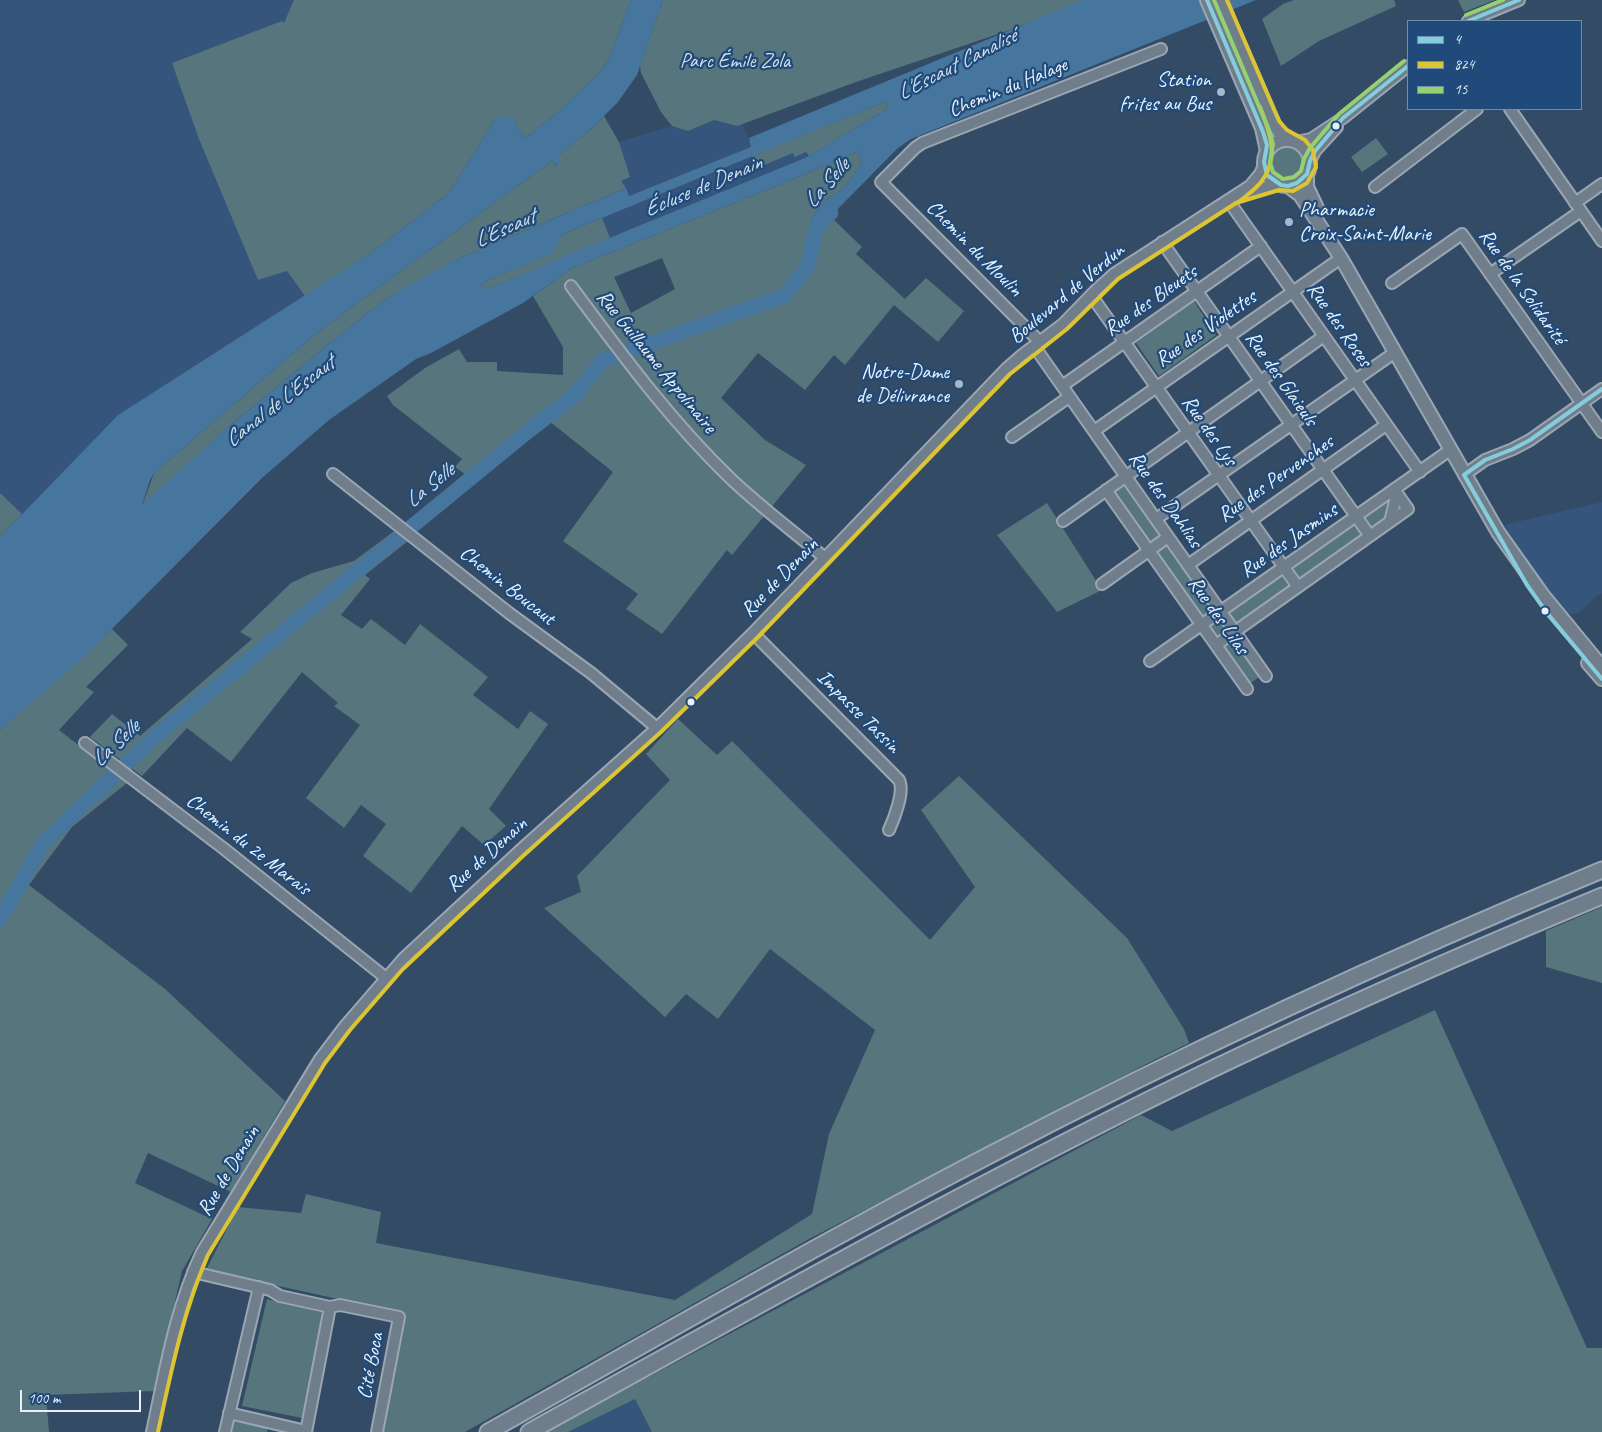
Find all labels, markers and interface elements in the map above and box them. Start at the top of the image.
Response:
legend [1407,20,1582,110]
water label: L'Escaut Canalisé [893,24,1021,106]
text: 4 [1454,30,1461,49]
park label: Parc Émile Zola [680,48,790,74]
street label: Chemin du Halage [945,53,1071,123]
text: 824 [1454,55,1474,74]
place label: Station frites au Bus [1120,67,1211,117]
text: 15 [1454,80,1468,99]
marker: Station frites au Bus [1215,86,1227,98]
unlabelled marker [1331,121,1341,131]
water label: Écluse de Denain [640,150,766,224]
water label: La Selle [798,154,856,214]
street label: Chemin du Moulin [921,196,1027,302]
place label: Pharmacie Croix-Saint-Marie [1299,197,1431,247]
water label: L'Escaut [470,204,540,254]
marker: Pharmacie Croix-Saint-Marie [1283,216,1295,228]
street label: Rue de la Solidarité [1473,224,1571,350]
street label: Boulevard de Verdun [1004,238,1130,350]
street label: Rue des Bleuets [1100,260,1202,342]
street label: Rue des Roses [1301,278,1377,372]
street label: Rue Guillaume Appolinaire [590,285,722,439]
street label: Rue des Violettes [1151,285,1261,373]
street label: Rue des Glaieuls [1239,327,1323,431]
water label: Canal de L'Escaut [220,351,340,453]
place label: Notre-Dame de Délivrance [856,359,949,409]
marker: Notre-Dame de Délivrance [953,378,965,390]
street label: Rue des Lys [1176,391,1242,471]
street label: Rue des Pervenches [1213,430,1339,528]
street label: Rue des Dahlias [1123,447,1207,553]
water label: La Selle [400,458,460,514]
street label: Rue des Jasmins [1235,498,1343,584]
street label: Rue de Denain [736,533,824,623]
street label: Chemin Boucaut [454,541,560,631]
street label: Rue des Lilas [1182,572,1254,660]
unlabelled marker [1540,606,1550,616]
street label: Impasse Tassin [811,665,905,759]
unlabelled marker [686,697,696,707]
water label: La Selle [86,715,146,773]
street label: Chemin du 2e Marais [181,788,315,902]
street label: Rue de Denain [441,812,533,898]
street label: Rue de Denain [192,1121,266,1221]
street label: Cité Boca [352,1331,390,1401]
scale bar [22,1380,144,1412]
text: 100 m [28,1389,60,1408]

